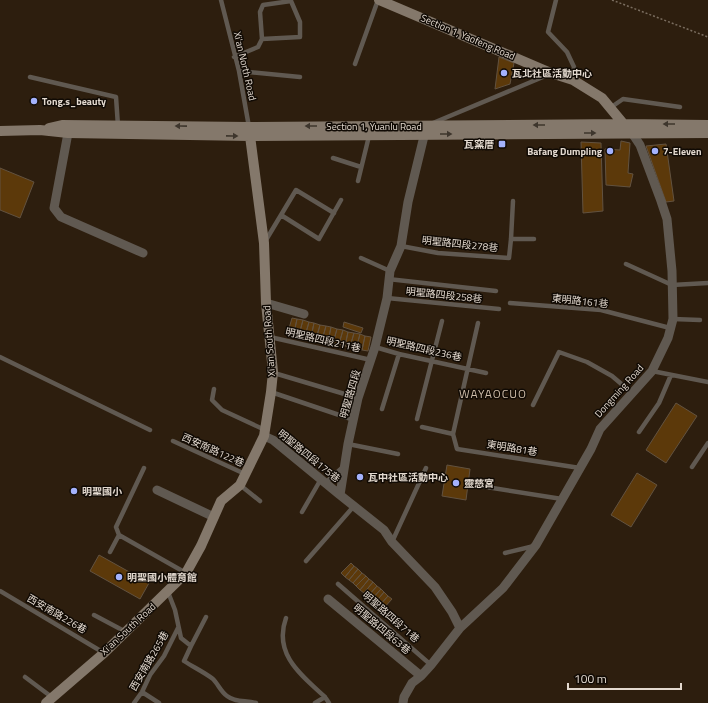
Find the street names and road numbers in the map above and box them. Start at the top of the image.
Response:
street label: Section 1, Yaofeng Road [419,10,517,64]
street label: Xi'an North Road [230,30,260,102]
street label: Section 1, Yuanlu Road [326,119,422,134]
street label: 明聖路四段278巷 [421,233,499,255]
street label: 明聖路四段258巷 [405,284,483,306]
street label: 東明路161巷 [551,291,609,311]
street label: Xi'an South Road [259,305,279,377]
street label: 明聖路四段211巷 [284,324,362,356]
street label: 明聖路四段236巷 [385,333,463,365]
street label: Dongming Road [591,361,647,421]
street label: 明聖路四段 [336,368,364,420]
street label: 明聖路四段175巷 [274,426,344,486]
street label: 西安南路122巷 [179,430,247,470]
street label: 東明路81巷 [486,437,538,459]
street label: 明聖路四段71巷 [359,588,423,646]
street label: 西安南路226巷 [24,591,90,637]
street label: Xi'an South Road [97,599,159,659]
street label: 明聖路四段63巷 [350,600,414,658]
street label: 西安南路265巷 [126,628,172,694]

